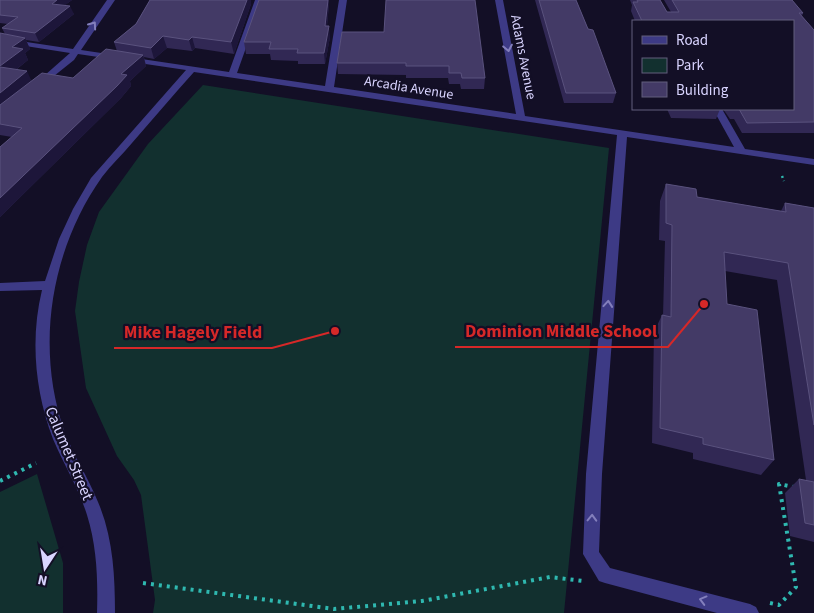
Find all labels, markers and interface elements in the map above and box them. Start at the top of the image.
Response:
street label: Adams Avenue [505,13,541,101]
legend [632,20,794,110]
one-way arrow [87,22,96,31]
text: Road [676,30,708,51]
one-way arrow [503,44,513,52]
text: Park [676,55,705,76]
street label: Arcadia Avenue [363,71,455,105]
text: Building [676,80,729,101]
one-way arrow [602,299,613,307]
callout: Dominion Middle School [455,314,668,347]
callout: Mike Hagely Field [114,315,272,348]
text: Dominion Middle School [465,319,657,344]
text: Mike Hagely Field [124,320,262,345]
street label: Calumet Street [39,403,99,504]
one-way arrow [587,514,598,522]
north arrow [20,543,70,593]
text: N [36,569,49,590]
one-way arrow [700,596,708,606]

